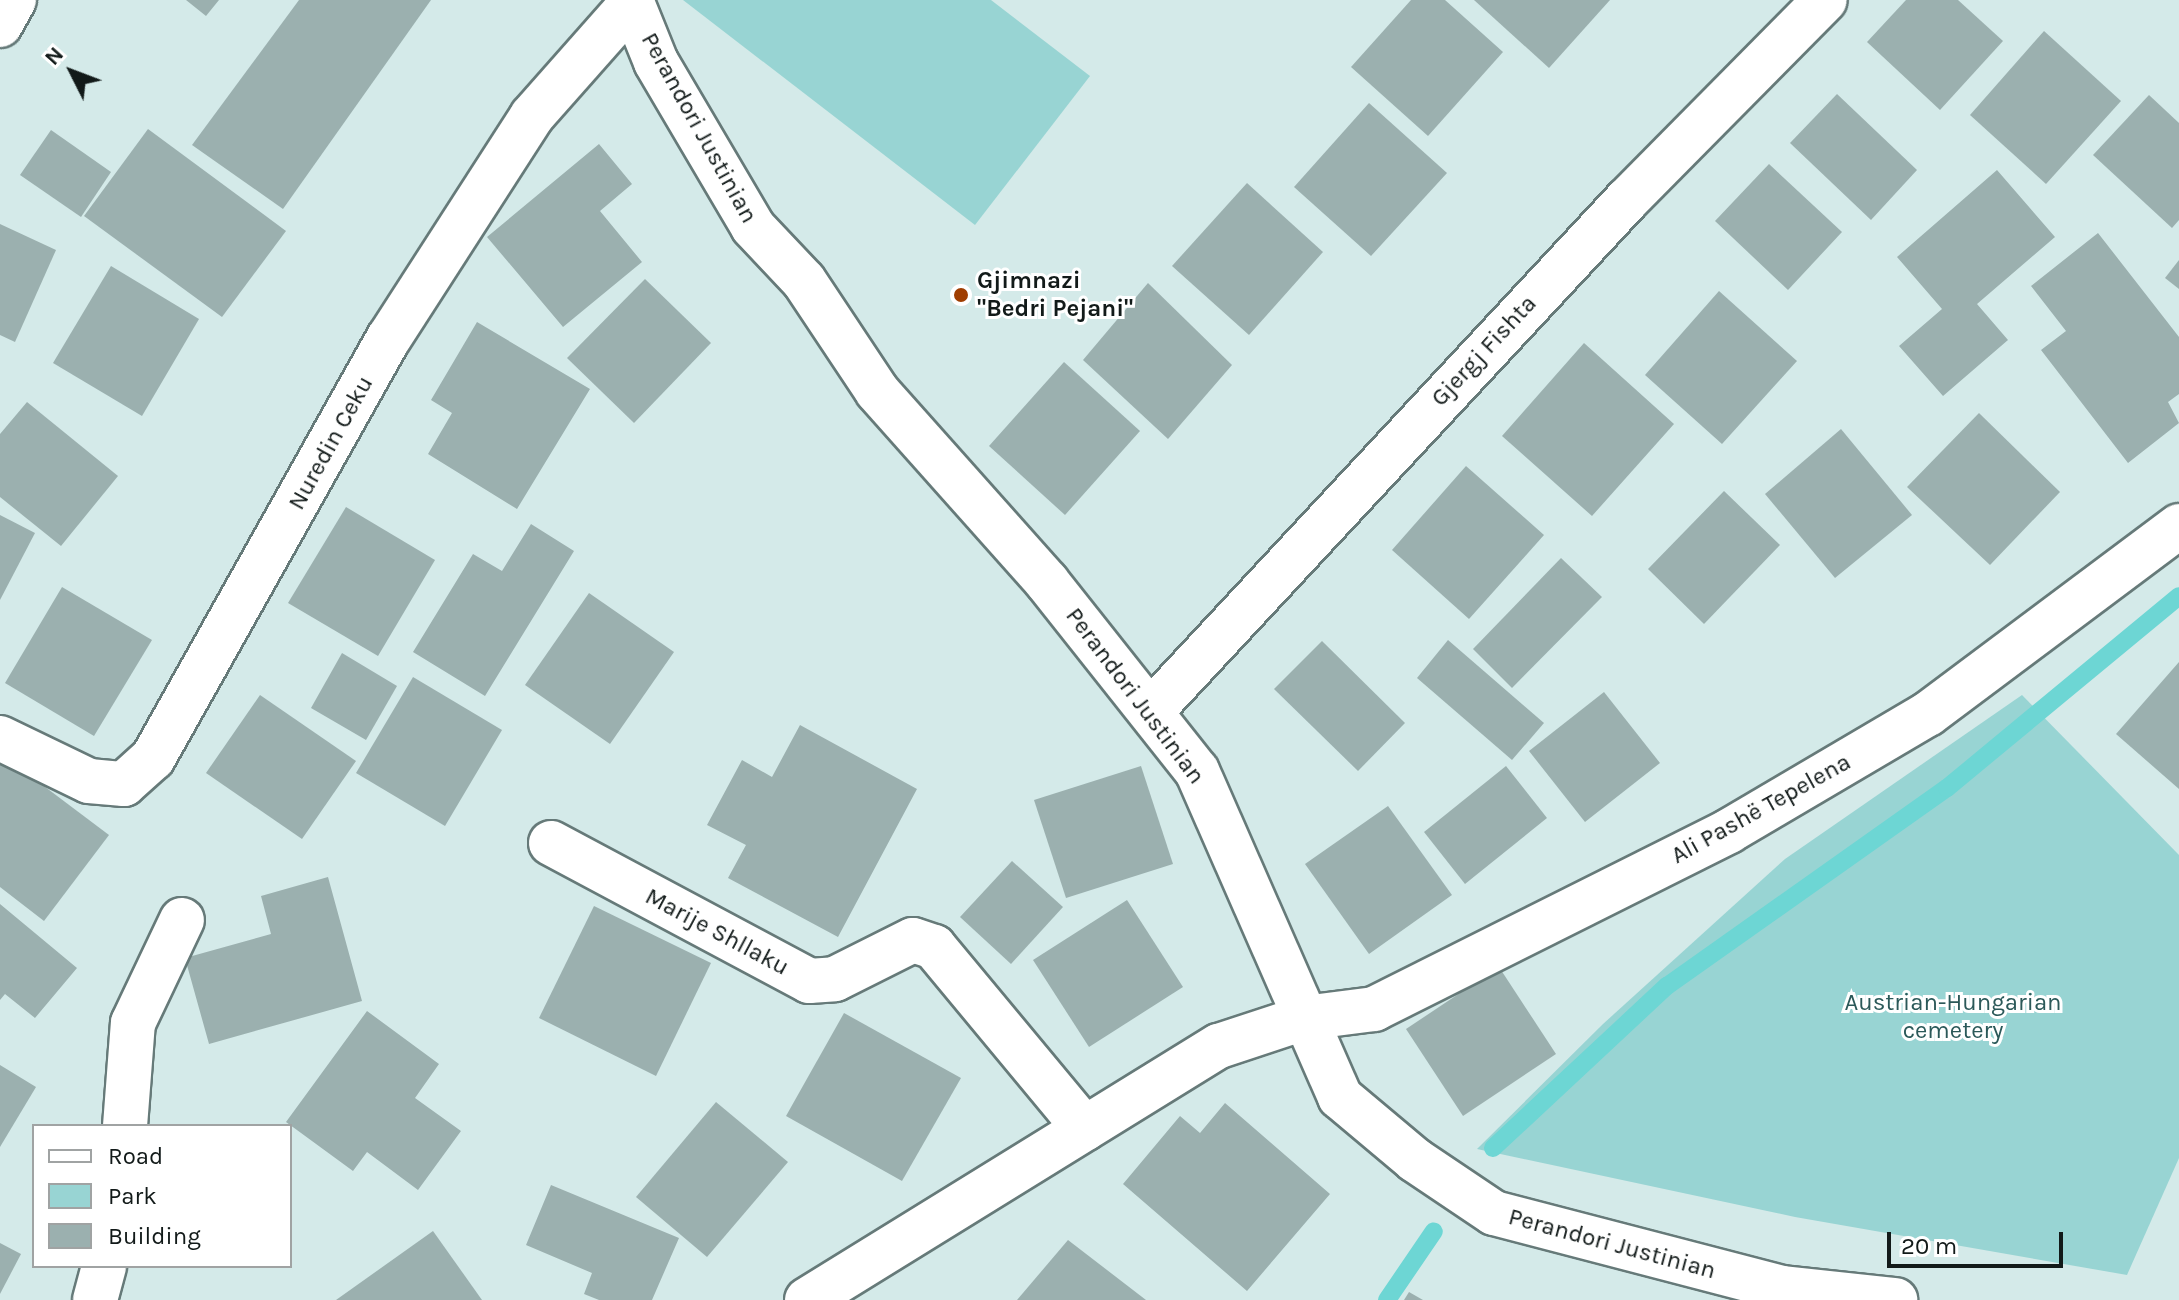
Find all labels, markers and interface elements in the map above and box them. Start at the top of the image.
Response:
street label: Perandori Justinian [635,28,763,228]
north arrow [32,32,112,112]
text: N [39,41,69,71]
place label: Gjimnazi "Bedri Pejani" [977,267,1133,323]
marker: Gjimnazi "Bedri Pejani" [952,286,970,304]
street label: Gjergj Fishta [1425,290,1543,412]
street label: Nuredin Ceku [282,371,380,515]
street label: Perandori Justinian [1059,602,1211,790]
street label: Ali Pashë Tepelena [1666,748,1856,870]
street label: Marije Shllaku [640,882,794,982]
park label: Austrian-Hungarian cemetery [1844,989,2062,1045]
legend [32,1124,292,1268]
text: Road [108,1142,163,1170]
text: Park [108,1182,157,1210]
street label: Perandori Justinian [1505,1203,1719,1285]
scale bar [1891,1216,2067,1266]
text: Building [108,1222,201,1250]
text: 20 m [1901,1232,1957,1260]

